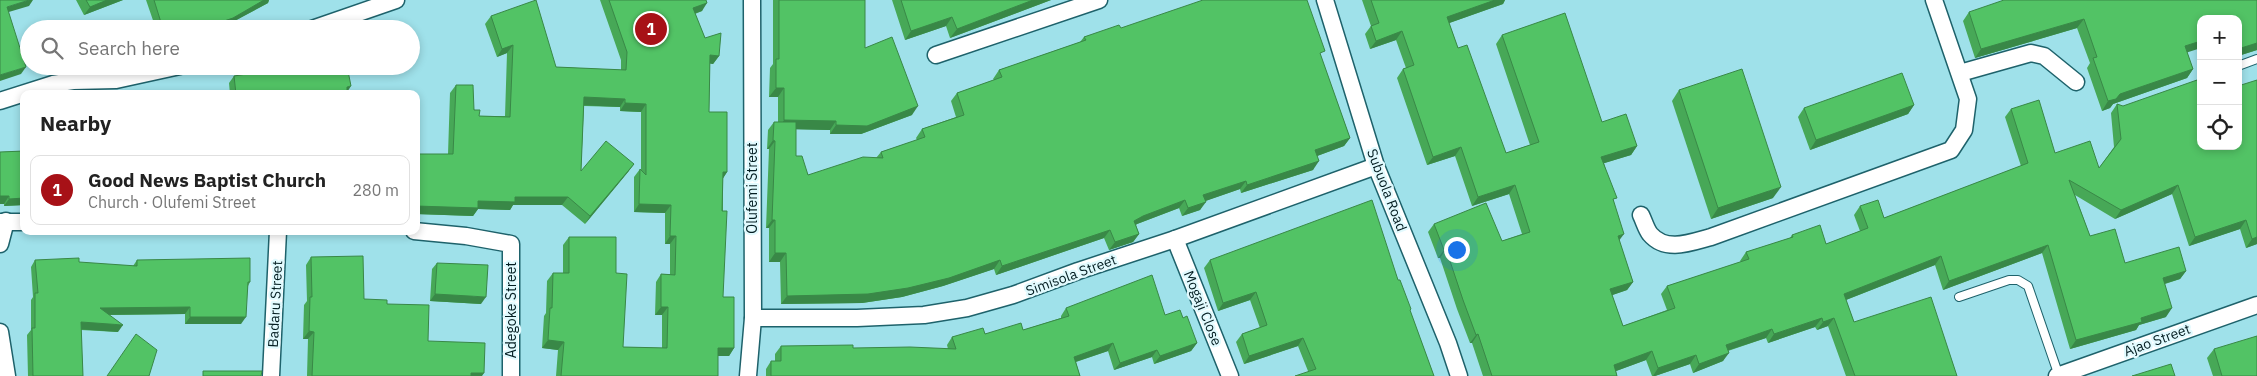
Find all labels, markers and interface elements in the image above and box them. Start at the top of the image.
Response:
pin: 1 [635,10,667,48]
map controls [2197,15,2242,150]
button: + [2197,15,2242,60]
search box [20,20,420,75]
icon: search [38,34,66,62]
text: Search here [78,36,180,60]
button: − [2197,60,2242,105]
button: locate [2197,105,2242,150]
text: Nearby [40,109,111,137]
street label: Olufemi Street [743,142,761,234]
street label: Subuola Road [1363,146,1411,234]
text: Good News Baptist Church [88,168,326,192]
text: 1 [52,180,62,200]
text: 280 m [352,180,399,200]
text: Church · Olufemi Street [88,192,256,212]
your location [1444,237,1470,263]
street label: Simisola Street [1023,250,1119,300]
street label: Badaru Street [264,260,286,348]
street label: Adegoke Street [502,262,520,358]
street label: Mogaji Close [1180,268,1226,348]
street label: Ajao Street [2121,320,2193,360]

